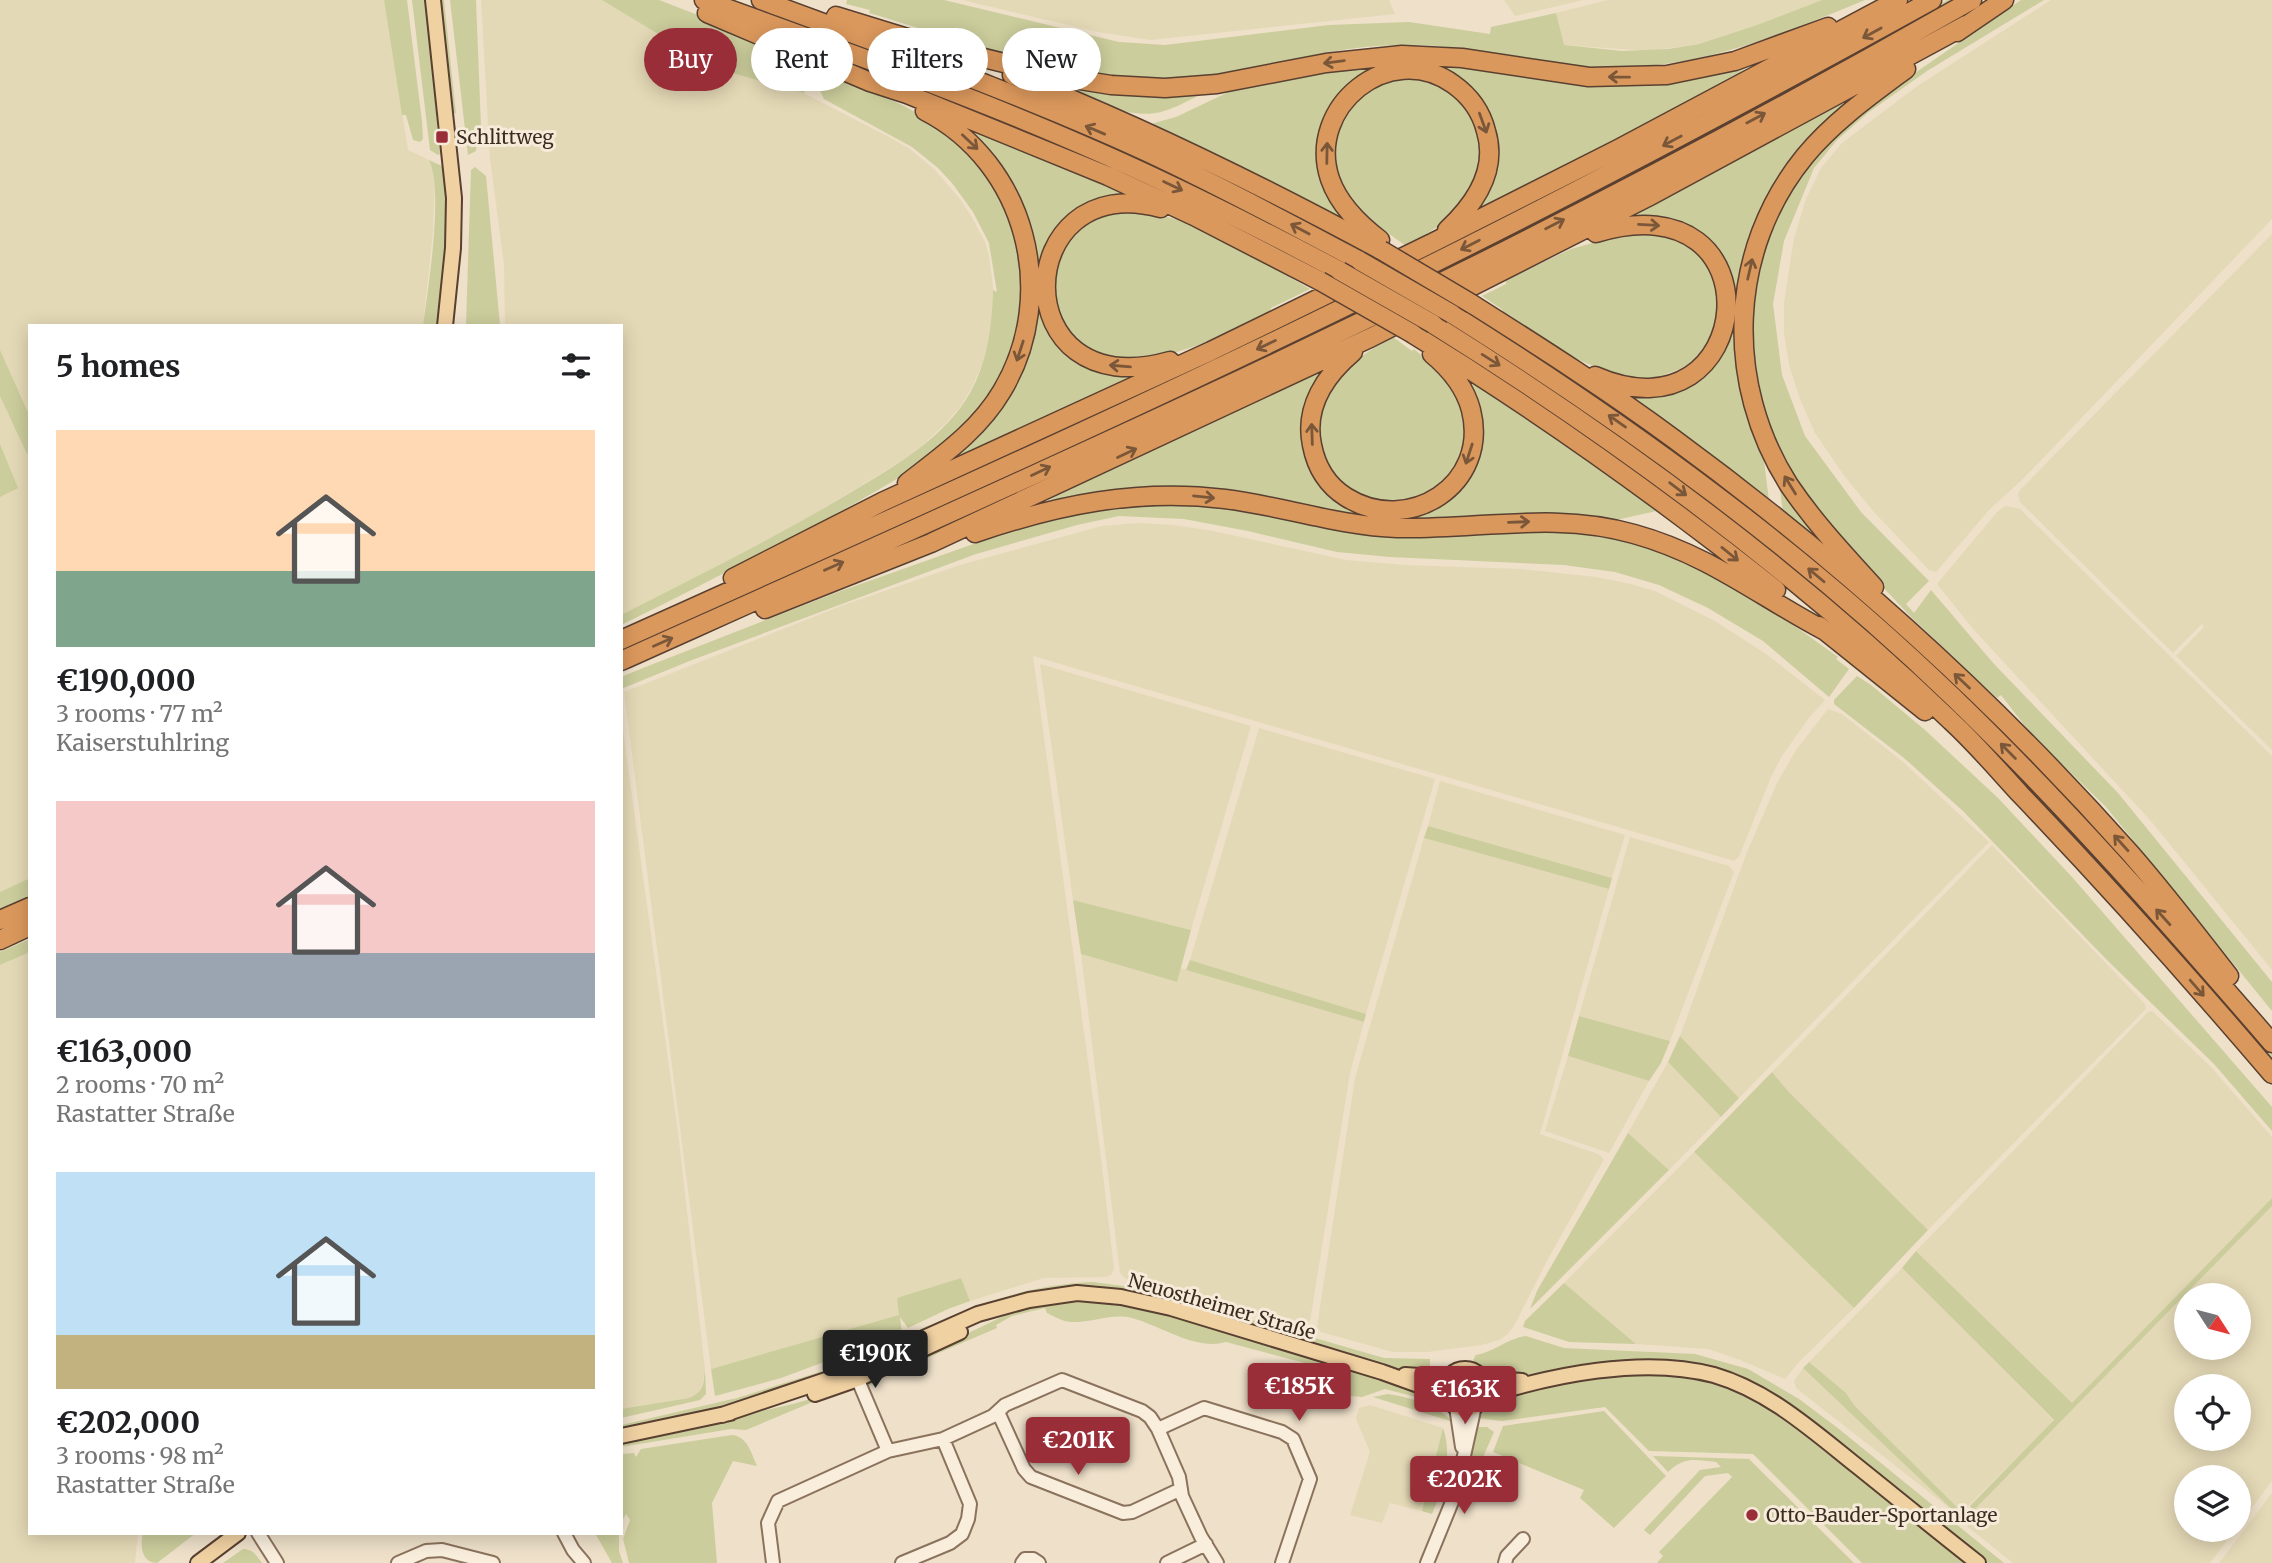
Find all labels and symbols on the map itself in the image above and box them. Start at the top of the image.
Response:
one-way arrow [1863,26,1883,40]
one-way arrow [1324,55,1346,68]
one-way arrow [1608,71,1631,84]
one-way arrow [1746,111,1766,125]
one-way arrow [1478,112,1490,134]
one-way arrow [1085,123,1107,136]
place label: Schlittweg [456,125,554,149]
marker: Schlittweg [434,129,450,145]
one-way arrow [961,133,978,150]
one-way arrow [1662,134,1683,148]
one-way arrow [1320,142,1334,165]
one-way arrow [1162,180,1183,193]
one-way arrow [1544,217,1565,230]
one-way arrow [1638,218,1661,231]
one-way arrow [1290,222,1311,235]
one-way arrow [1460,239,1481,253]
one-way arrow [1744,258,1757,281]
one-way arrow [1256,338,1277,352]
one-way arrow [1013,340,1025,362]
one-way arrow [1480,353,1500,367]
one-way arrow [1109,359,1132,372]
one-way arrow [1608,414,1627,428]
one-way arrow [1305,423,1318,446]
one-way arrow [1462,442,1474,464]
one-way arrow [1116,446,1137,459]
one-way arrow [1030,464,1051,478]
one-way arrow [1783,475,1797,495]
one-way arrow [1668,482,1686,497]
one-way arrow [1192,491,1214,504]
one-way arrow [1507,516,1530,529]
one-way arrow [1721,547,1739,562]
one-way arrow [823,559,844,572]
one-way arrow [1808,567,1826,583]
one-way arrow [652,635,673,648]
one-way arrow [1954,672,1971,689]
one-way arrow [1999,743,2016,760]
one-way arrow [2113,834,2129,852]
one-way arrow [2155,909,2171,927]
one-way arrow [2189,979,2205,997]
street label: Neuostheimer Straße [1125,1268,1319,1344]
north arrow [2174,1283,2250,1360]
pin: €190K [826,1330,924,1390]
pin: €185K [1250,1364,1348,1423]
pin: €163K [1416,1366,1514,1426]
pin: €201K [1029,1418,1127,1477]
pin: €202K [1415,1456,1513,1516]
place label: Otto-Bauder-Sportanlage [1766,1503,1998,1527]
marker: Otto-Bauder-Sportanlage [1744,1507,1760,1523]

